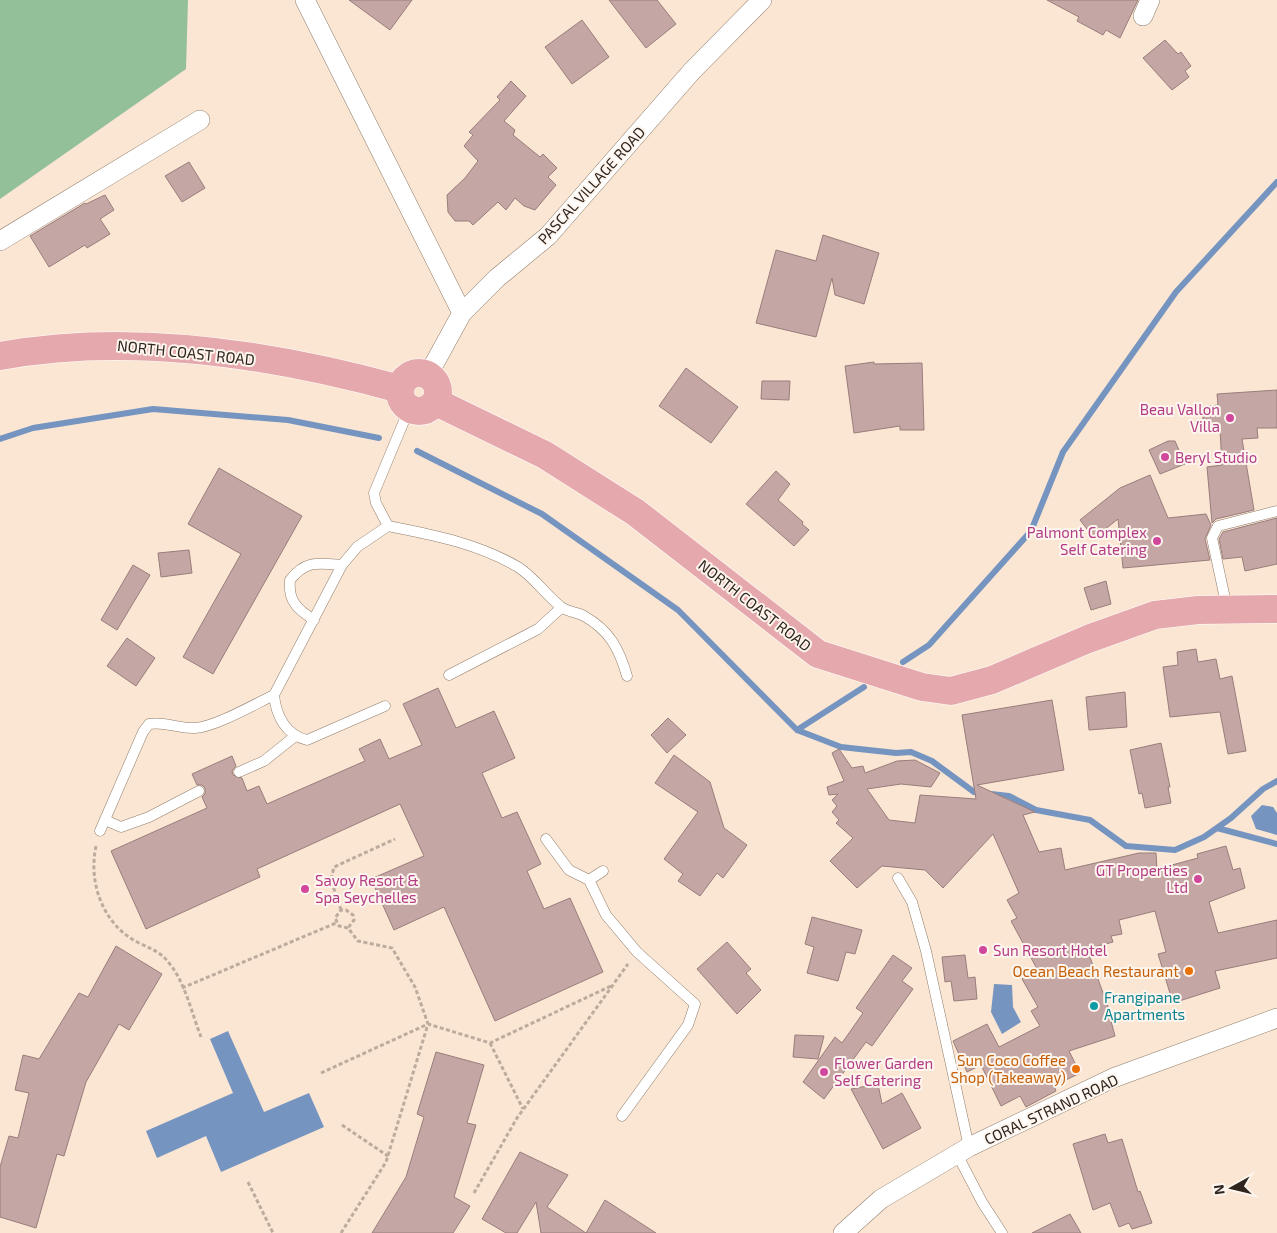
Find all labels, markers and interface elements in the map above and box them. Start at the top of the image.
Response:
street label: PASCAL VILLAGE ROAD [534,123,648,247]
street label: NORTH COAST ROAD [116,336,256,368]
place label: Beau Vallon Villa [1140,400,1220,435]
marker: Beau Vallon Villa [1224,412,1236,424]
place label: Beryl Studio [1175,448,1257,466]
marker: Beryl Studio [1159,451,1171,463]
place label: Palmont Complex Self Catering [1027,523,1148,558]
marker: Palmont Complex Self Catering [1151,535,1163,547]
street label: NORTH COAST ROAD [695,555,815,655]
place label: GT Properties Ltd [1096,861,1188,896]
place label: Savoy Resort & Spa Seychelles [315,871,419,906]
marker: GT Properties Ltd [1192,873,1204,885]
marker: Savoy Resort & Spa Seychelles [299,883,311,895]
place label: Sun Resort Hotel [993,941,1108,959]
marker: Sun Resort Hotel [977,944,989,956]
place label: Ocean Beach Restaurant [1012,962,1179,980]
marker: Ocean Beach Restaurant [1183,965,1195,977]
place label: Frangipane Apartments [1104,988,1185,1023]
marker: Frangipane Apartments [1088,1000,1100,1012]
place label: Sun Coco Coffee Shop (Takeaway) [951,1051,1066,1086]
place label: Flower Garden Self Catering [834,1054,933,1089]
marker: Sun Coco Coffee Shop (Takeaway) [1070,1063,1082,1075]
marker: Flower Garden Self Catering [818,1066,830,1078]
street label: CORAL STRAND ROAD [981,1070,1121,1148]
north arrow [1207,1163,1257,1213]
text: N [1210,1184,1228,1196]

